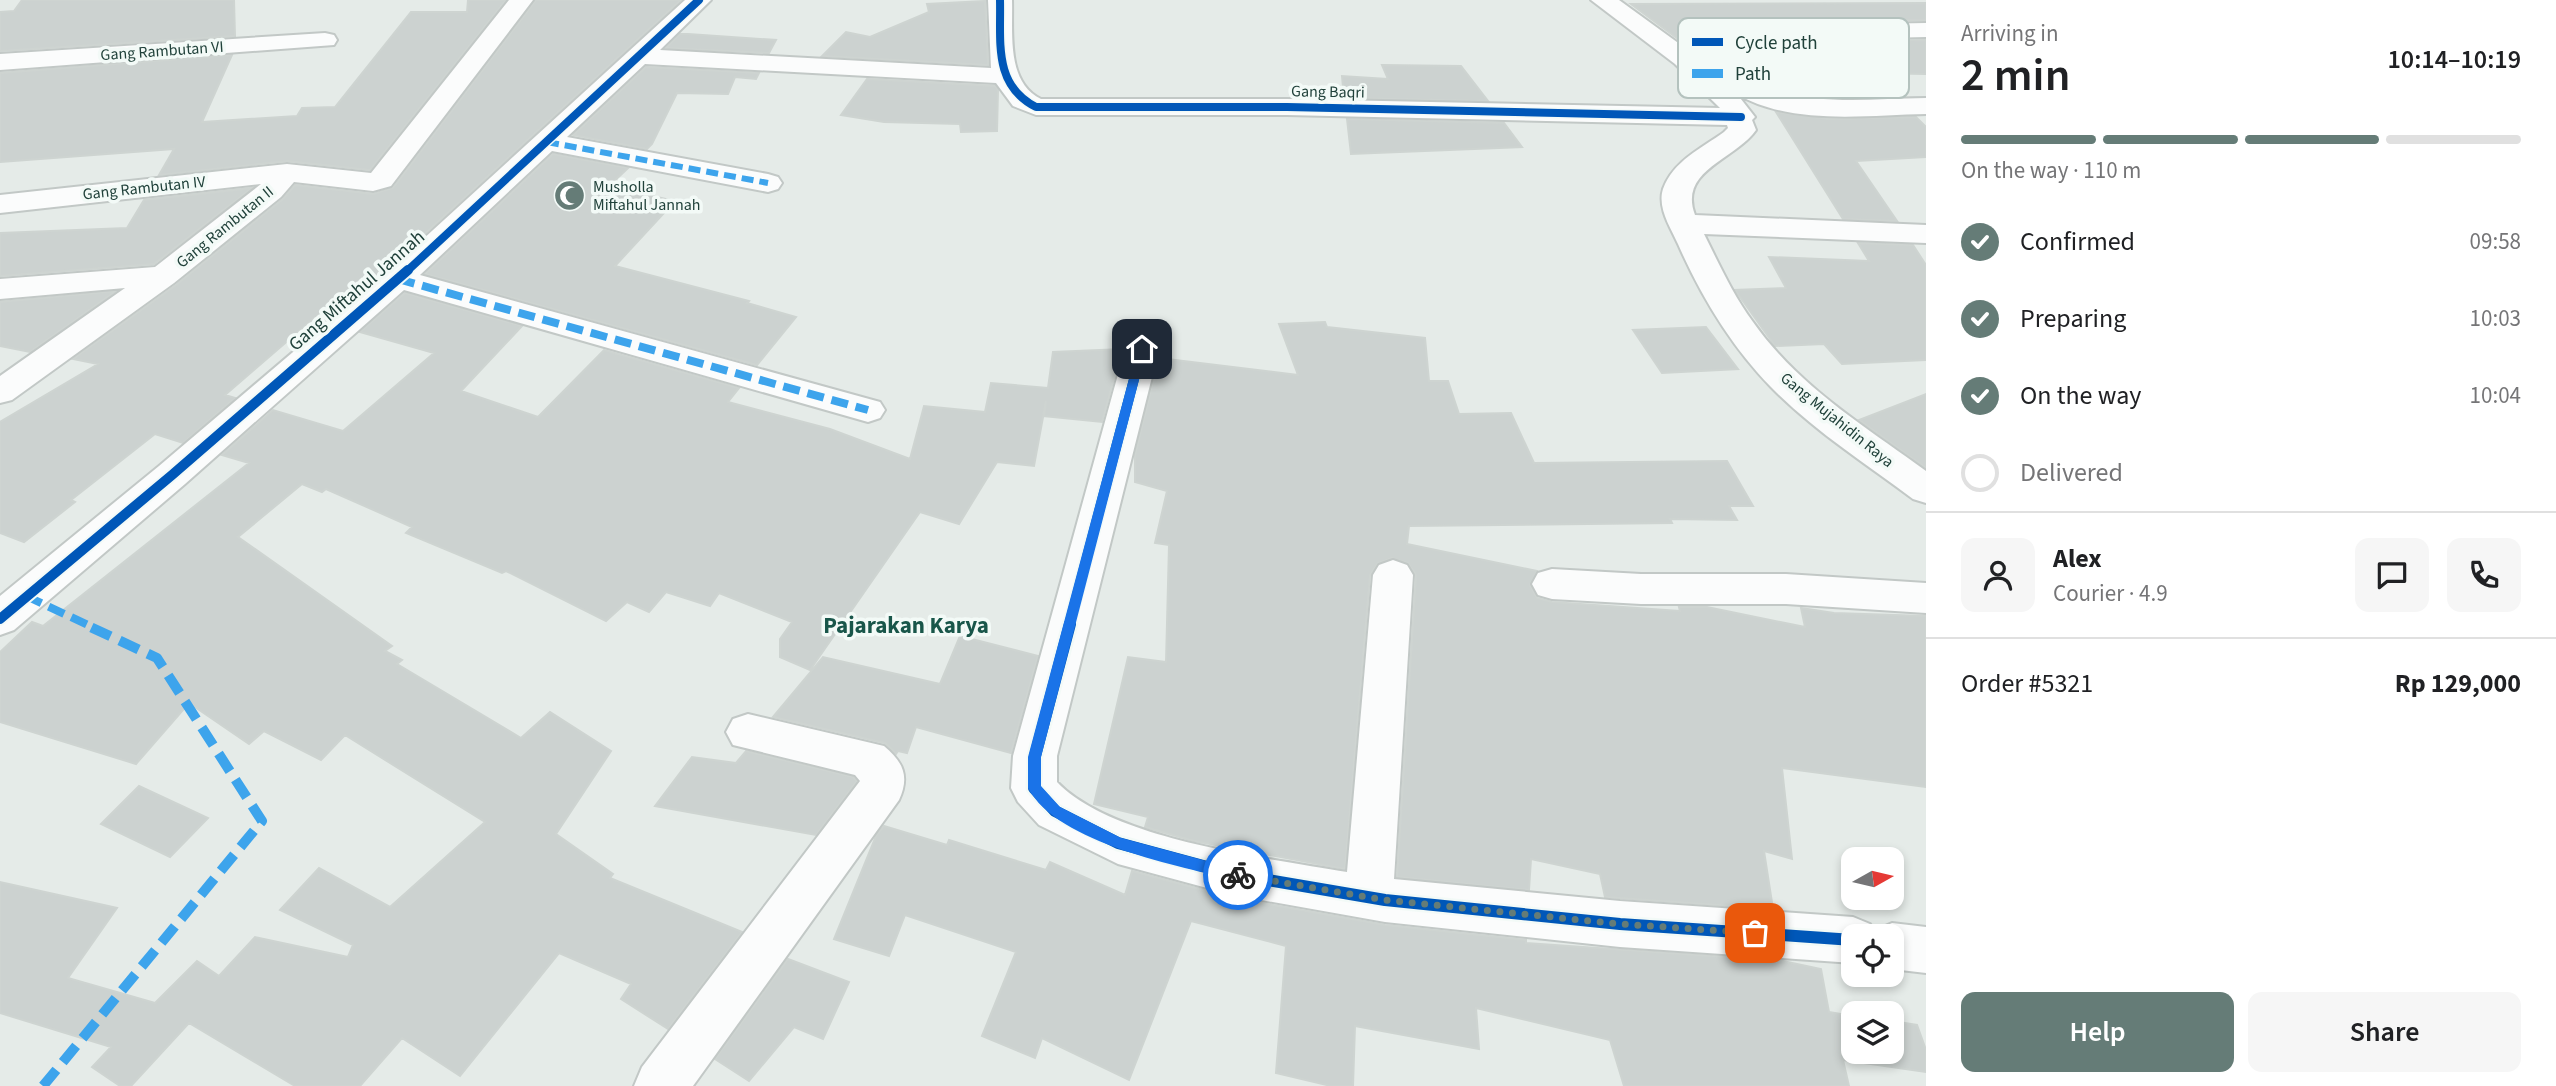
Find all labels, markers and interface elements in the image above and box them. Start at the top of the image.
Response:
text: Arriving in [1961,17,2059,50]
legend [1678,18,1909,98]
text: Cycle path [1735,30,1817,57]
street label: Gang Rambutan VI [100,36,224,66]
text: 10:14–10:19 [2388,41,2521,78]
text: 2 min [1961,43,2070,108]
text: Path [1735,61,1771,88]
street label: Gang Baqri [1291,80,1365,104]
text: On the way · 110 m [1961,154,2141,187]
street label: Gang Rambutan IV [81,171,207,205]
place label: Musholla Miftahul Jannah [593,176,700,216]
mosque icon: Musholla Miftahul Jannah [553,179,587,213]
street label: Gang Rambutan II [172,181,278,273]
icon: check [1961,223,1999,261]
text: Confirmed [2020,223,2135,260]
street label: Gang Miftahul Jannah [283,224,431,358]
text: 09:58 [2470,225,2521,258]
icon: check [1961,300,1999,338]
text: Preparing [2020,300,2126,337]
text: 10:03 [2470,302,2521,335]
pin [1112,319,1172,379]
icon: home [1123,330,1161,368]
street label: Gang Mujahidin Raya [1776,367,1898,473]
icon: check [1961,377,1999,415]
text: On the way [2020,377,2141,414]
text: 10:04 [2470,379,2521,412]
text: Delivered [2020,454,2123,491]
button: person [1961,538,2035,612]
button: chat [2355,538,2429,612]
button: phone [2447,538,2521,612]
text: Alex [2053,540,2102,577]
text: Courier · 4.9 [2053,577,2168,610]
district label: Pajarakan Karya [823,609,989,642]
text: Order #5321 [1961,665,2093,702]
text: Rp 129,000 [2395,665,2521,702]
courier [1203,840,1273,910]
north arrow [1841,847,1904,910]
map controls [1841,847,1904,1064]
icon: bike [1219,856,1257,894]
pin [1725,903,1785,963]
icon: bag [1736,914,1774,952]
button: locate [1841,924,1904,987]
button: Help [1961,992,2234,1072]
button: Share [2248,992,2521,1072]
button: layers [1841,1001,1904,1064]

